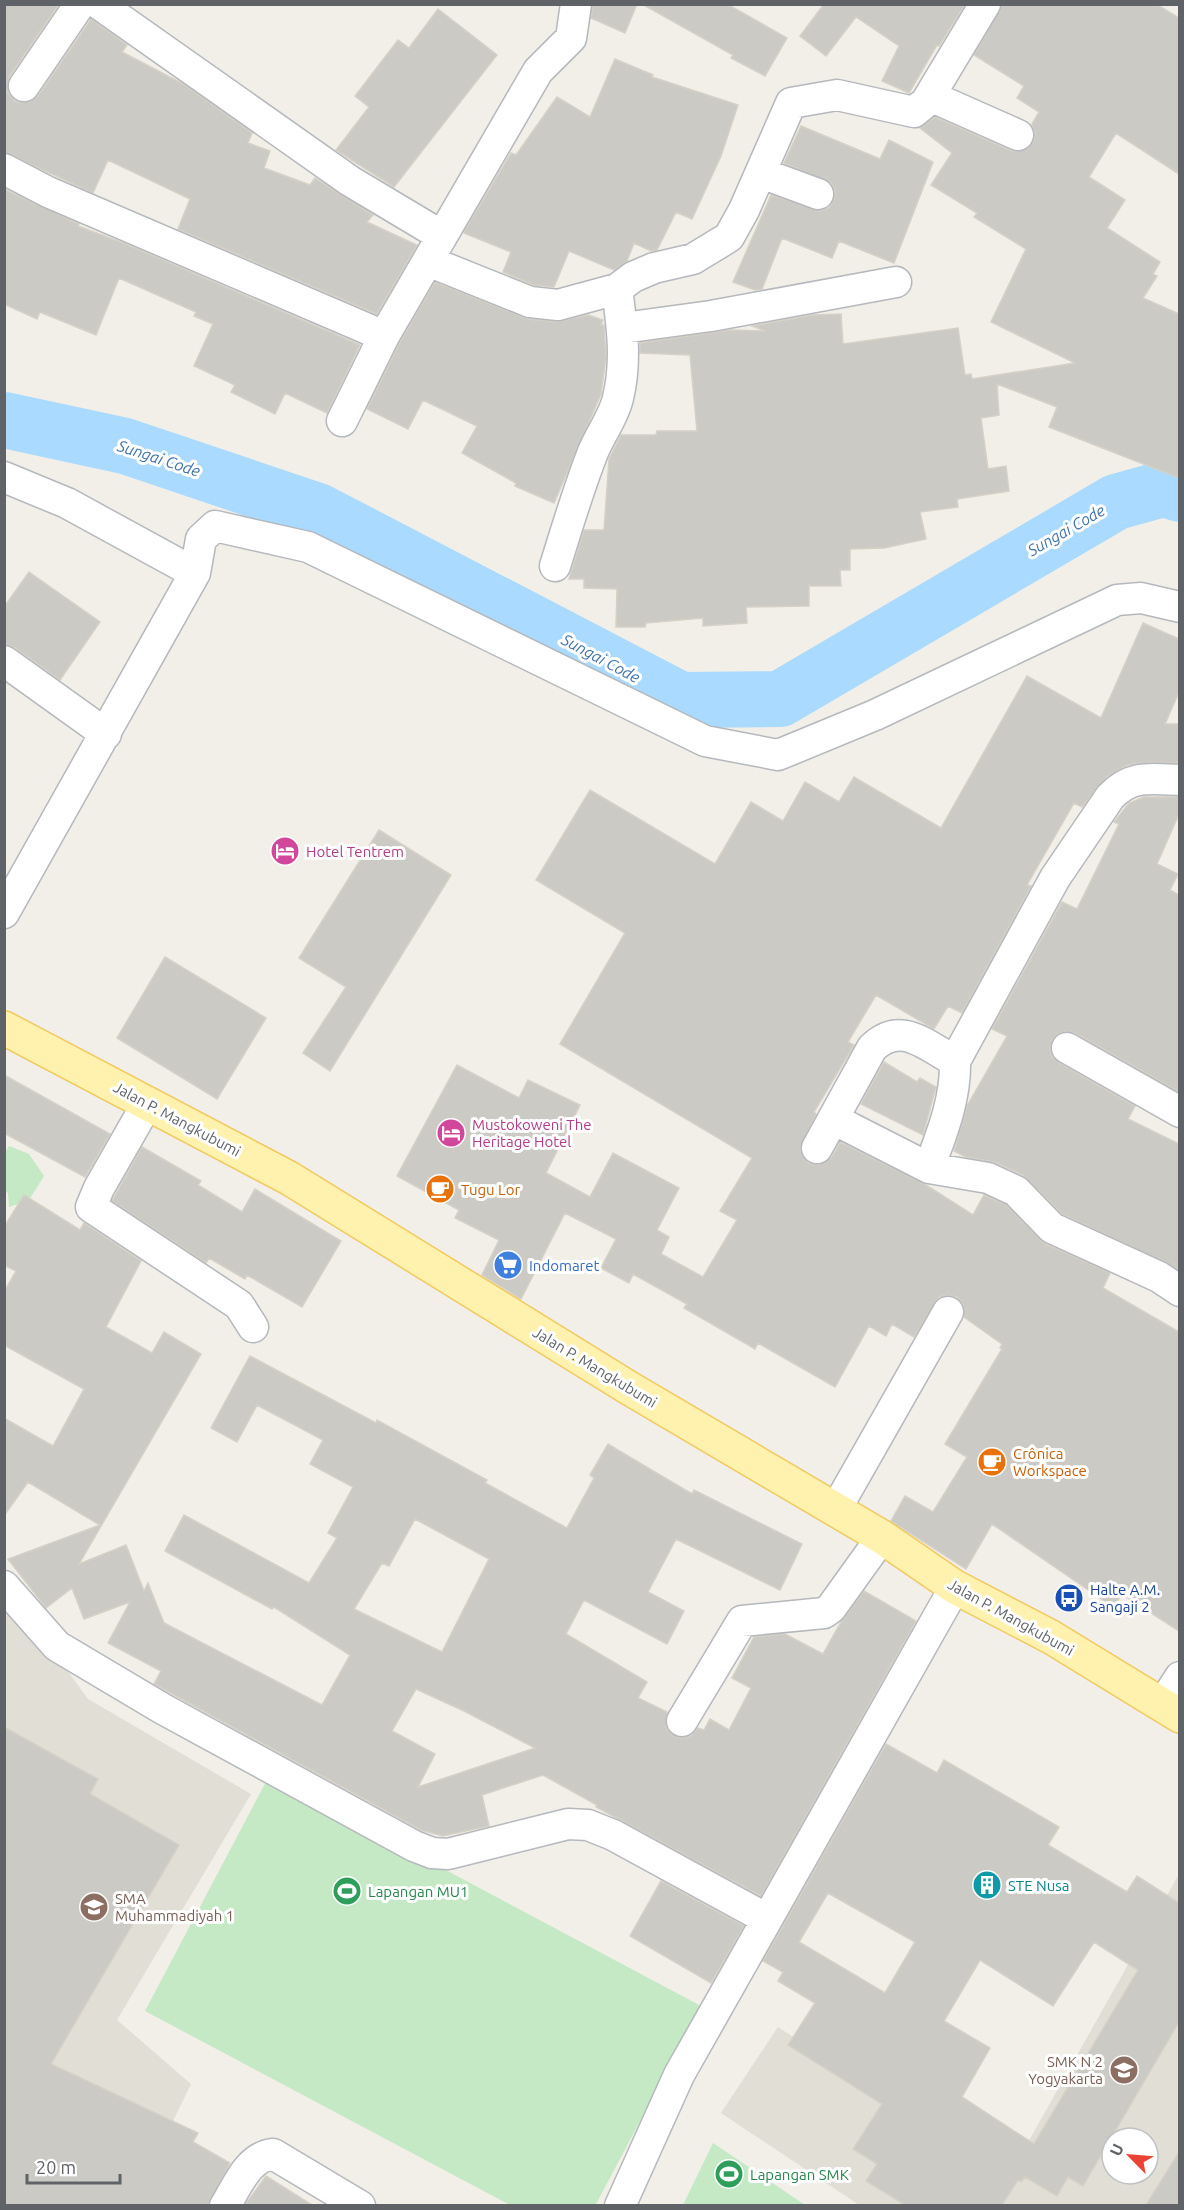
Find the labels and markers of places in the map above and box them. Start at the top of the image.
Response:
hotel icon: Hotel Tentrem [269,835,301,867]
place label: Hotel Tentrem [306,843,404,860]
place label: Mustokoweni The Heritage Hotel [472,1116,592,1150]
hotel icon: Mustokoweni The Heritage Hotel [435,1117,467,1149]
cafe icon: Tugu Lor [424,1173,456,1205]
place label: Tugu Lor [461,1181,521,1198]
supermarket icon: Indomaret [492,1249,524,1281]
place label: Indomaret [529,1257,600,1274]
place label: Crônica Workspace [1013,1445,1087,1479]
cafe icon: Crônica Workspace [976,1446,1008,1478]
place label: Halte A.M. Sangaji 2 [1090,1581,1160,1615]
bus stop icon: Halte A.M. Sangaji 2 [1053,1582,1085,1614]
building icon: STE Nusa [971,1869,1003,1901]
sports icon: Lapangan MU1 [331,1875,363,1907]
place label: STE Nusa [1008,1877,1070,1894]
place label: Lapangan MU1 [368,1883,469,1900]
place label: SMA Muhammadiyah 1 [115,1890,234,1924]
school or university icon: SMA Muhammadiyah 1 [78,1891,110,1923]
place label: SMK N 2 Yogyakarta [1028,2053,1103,2087]
school or university icon: SMK N 2 Yogyakarta [1108,2054,1140,2086]
sports icon: Lapangan SMK [713,2158,745,2190]
place label: Lapangan SMK [750,2166,849,2183]

